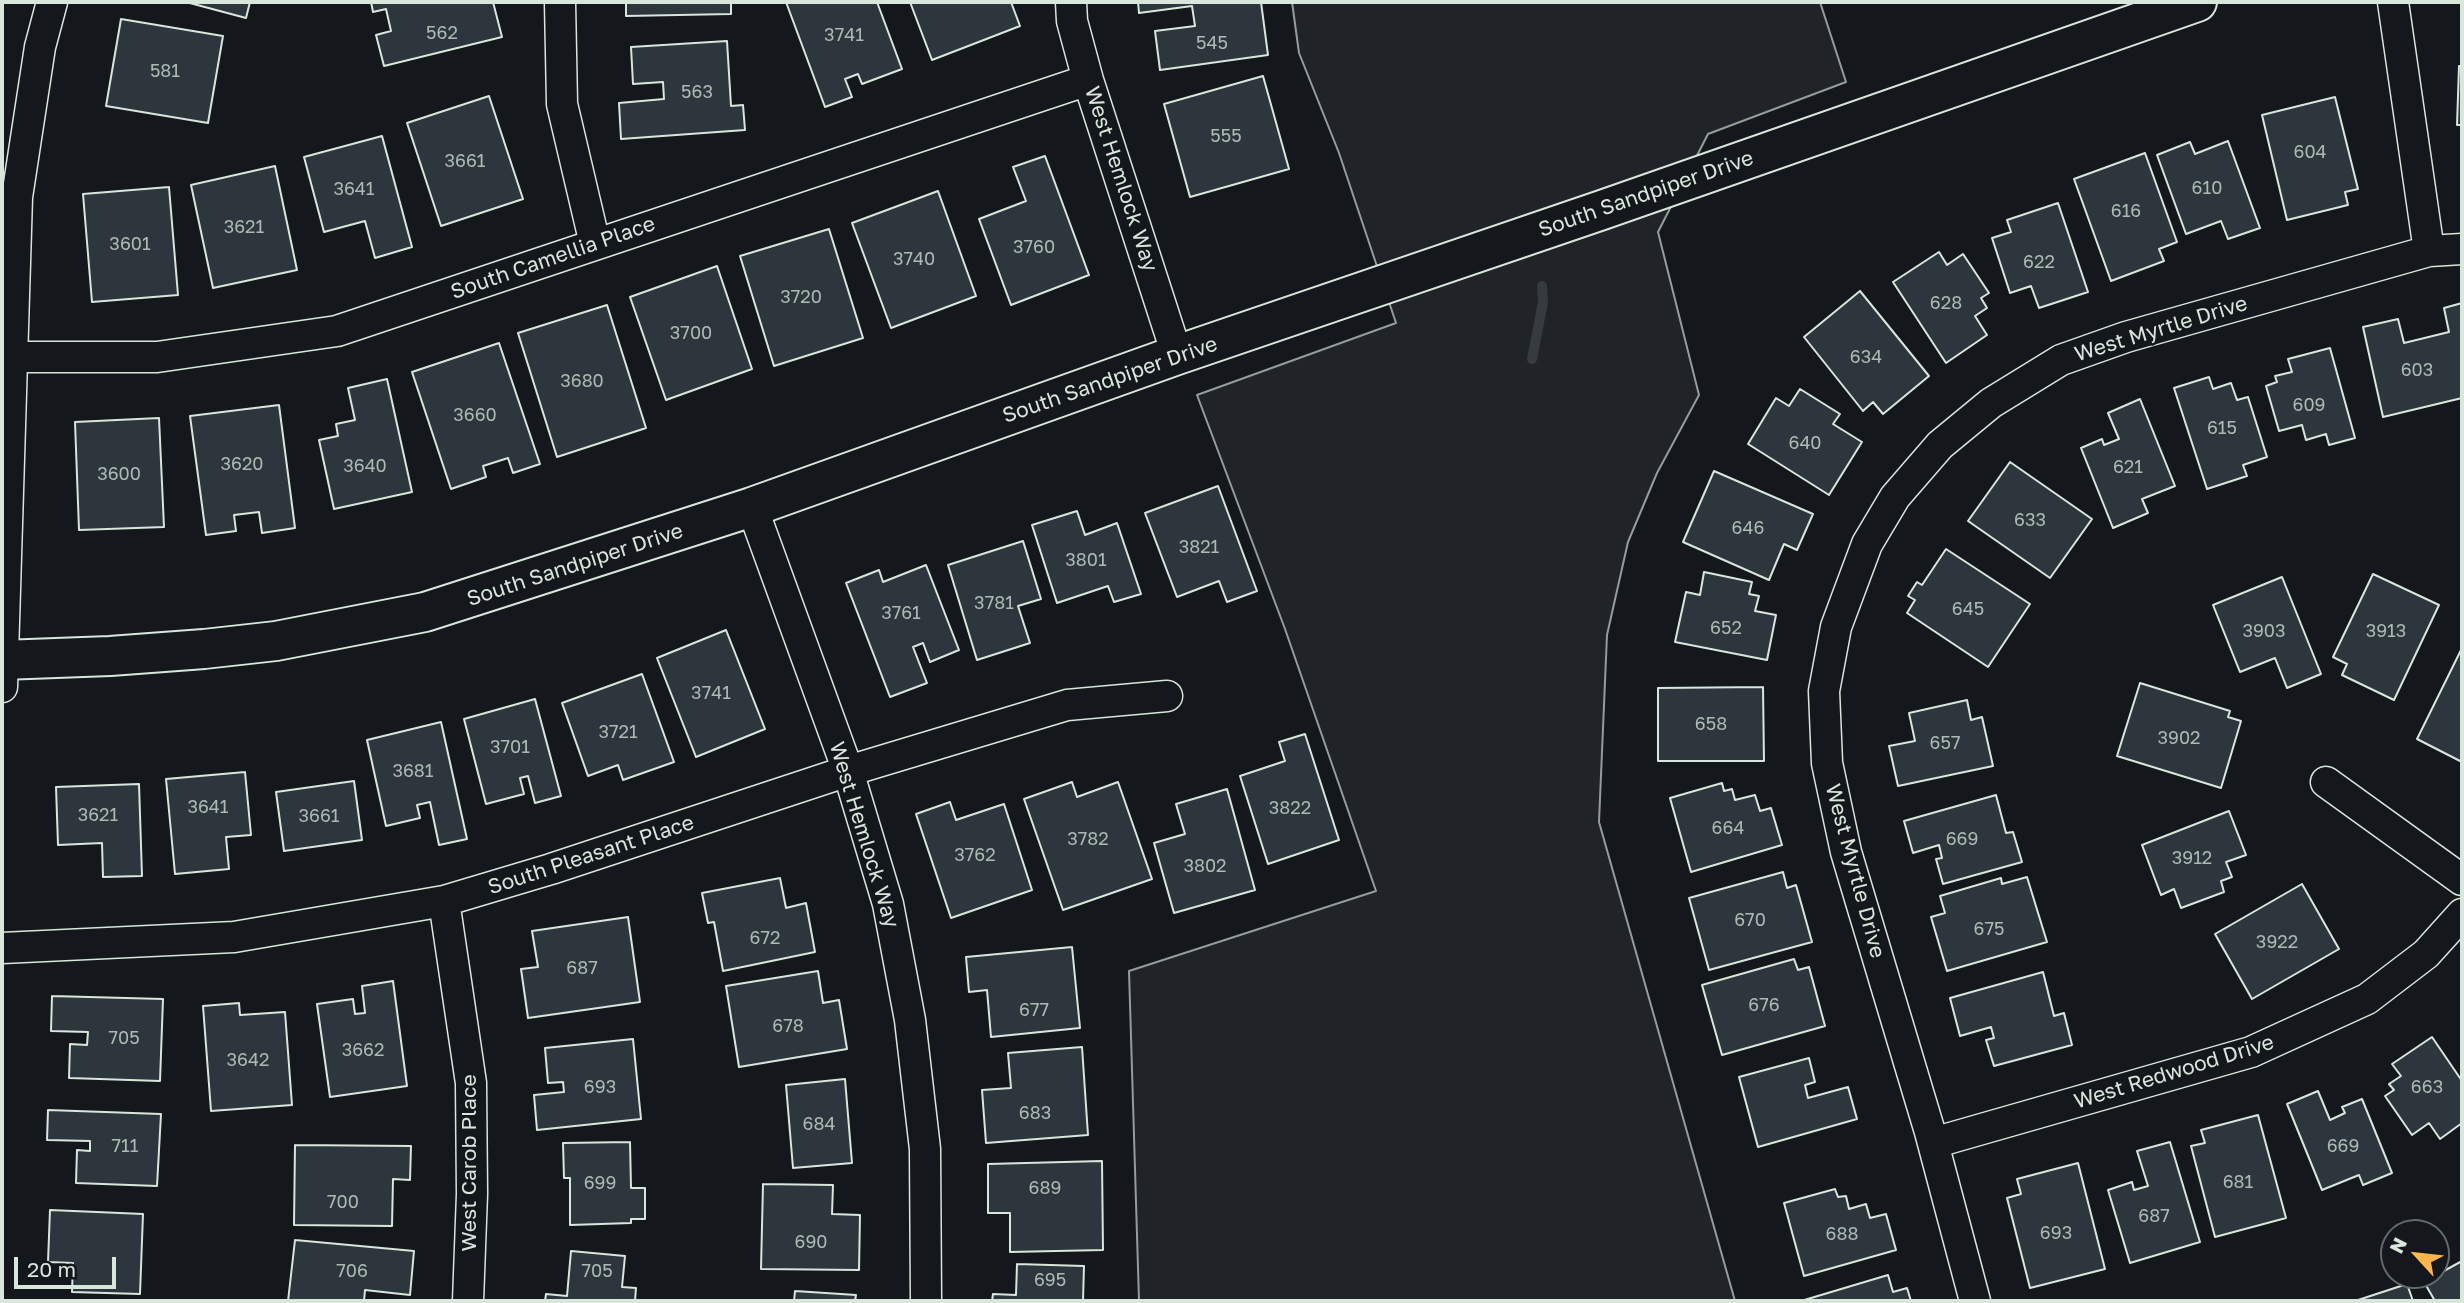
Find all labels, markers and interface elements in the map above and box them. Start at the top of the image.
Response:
house number: 562 [426,22,458,44]
house number: 3741 [824,24,864,46]
house number: 545 [1196,32,1228,54]
house number: 581 [150,60,180,82]
house number: 563 [681,81,713,103]
street label: West Hemlock Way [1079,83,1163,275]
house number: 555 [1210,125,1242,147]
house number: 604 [2293,141,2327,163]
street label: South Sandpiper Drive [1535,145,1757,243]
house number: 3661 [444,150,486,172]
house number: 610 [2192,177,2222,199]
house number: 3641 [333,178,375,200]
house number: 616 [2111,200,2141,222]
street label: South Camellia Place [448,211,658,305]
house number: 3621 [224,216,264,238]
house number: 3601 [109,233,151,255]
house number: 3760 [1013,236,1055,258]
house number: 3740 [893,248,935,270]
house number: 622 [2023,251,2055,273]
house number: 3720 [780,286,822,308]
street label: West Myrtle Drive [2072,291,2250,367]
house number: 628 [1930,292,1962,314]
house number: 3700 [670,322,712,344]
street label: South Sandpiper Drive [999,331,1221,429]
house number: 634 [1850,346,1882,368]
house number: 603 [2401,359,2433,381]
house number: 3680 [560,370,604,392]
house number: 609 [2293,394,2325,416]
house number: 3660 [453,404,497,426]
house number: 615 [2207,417,2237,439]
house number: 640 [1788,432,1822,454]
house number: 3620 [220,453,264,475]
house number: 3640 [343,455,387,477]
house number: 621 [2113,456,2143,478]
house number: 3600 [97,463,141,485]
house number: 633 [2014,509,2046,531]
house number: 646 [1732,517,1764,539]
street label: South Sandpiper Drive [464,518,686,612]
house number: 3821 [1179,536,1219,558]
house number: 3801 [1065,549,1107,571]
house number: 3781 [974,592,1014,614]
house number: 645 [1952,598,1984,620]
house number: 3761 [881,602,921,624]
house number: 652 [1710,617,1742,639]
house number: 3903 [2242,620,2286,642]
house number: 3913 [2366,620,2406,642]
house number: 3741 [691,682,731,704]
house number: 658 [1695,713,1727,735]
house number: 3721 [598,721,638,743]
house number: 3902 [2157,727,2201,749]
house number: 657 [1930,732,1960,754]
house number: 3701 [490,736,530,758]
street label: West Hemlock Way [824,739,904,931]
house number: 3681 [392,760,434,782]
street label: West Myrtle Drive [1820,781,1890,961]
house number: 3641 [187,796,229,818]
house number: 3822 [1269,797,1311,819]
house number: 3621 [78,804,118,826]
house number: 3661 [298,805,340,827]
street label: South Pleasant Place [485,810,697,900]
house number: 664 [1712,817,1744,839]
house number: 3782 [1067,828,1109,850]
house number: 669 [1946,828,1978,850]
house number: 3762 [954,844,996,866]
house number: 3912 [2172,847,2212,869]
house number: 3802 [1183,855,1227,877]
house number: 670 [1734,909,1766,931]
house number: 675 [1974,918,2004,940]
house number: 672 [750,927,780,949]
house number: 3922 [2256,931,2298,953]
house number: 687 [566,957,598,979]
house number: 676 [1748,994,1780,1016]
house number: 677 [1019,999,1049,1021]
house number: 678 [772,1015,804,1037]
house number: 705 [108,1027,140,1049]
street label: West Redwood Drive [2071,1030,2277,1114]
house number: 3662 [342,1039,384,1061]
house number: 3642 [227,1049,269,1071]
street label: West Carob Place [456,1074,482,1252]
house number: 693 [584,1076,616,1098]
house number: 663 [2411,1076,2443,1098]
house number: 683 [1019,1102,1051,1124]
house number: 684 [803,1113,835,1135]
house number: 711 [112,1135,138,1157]
house number: 669 [2327,1135,2359,1157]
house number: 681 [2223,1171,2253,1193]
house number: 699 [584,1172,616,1194]
house number: 689 [1029,1177,1061,1199]
house number: 700 [327,1191,359,1213]
house number: 687 [2138,1205,2170,1227]
north arrow [2380,1219,2450,1289]
house number: 693 [2040,1222,2072,1244]
house number: 688 [1826,1223,1858,1245]
house number: 690 [795,1231,827,1253]
text: N [2384,1233,2411,1257]
scale bar [18,1244,119,1288]
text: 20 m [27,1256,76,1282]
house number: 706 [336,1260,368,1282]
house number: 705 [581,1260,613,1282]
house number: 695 [1034,1269,1066,1291]

